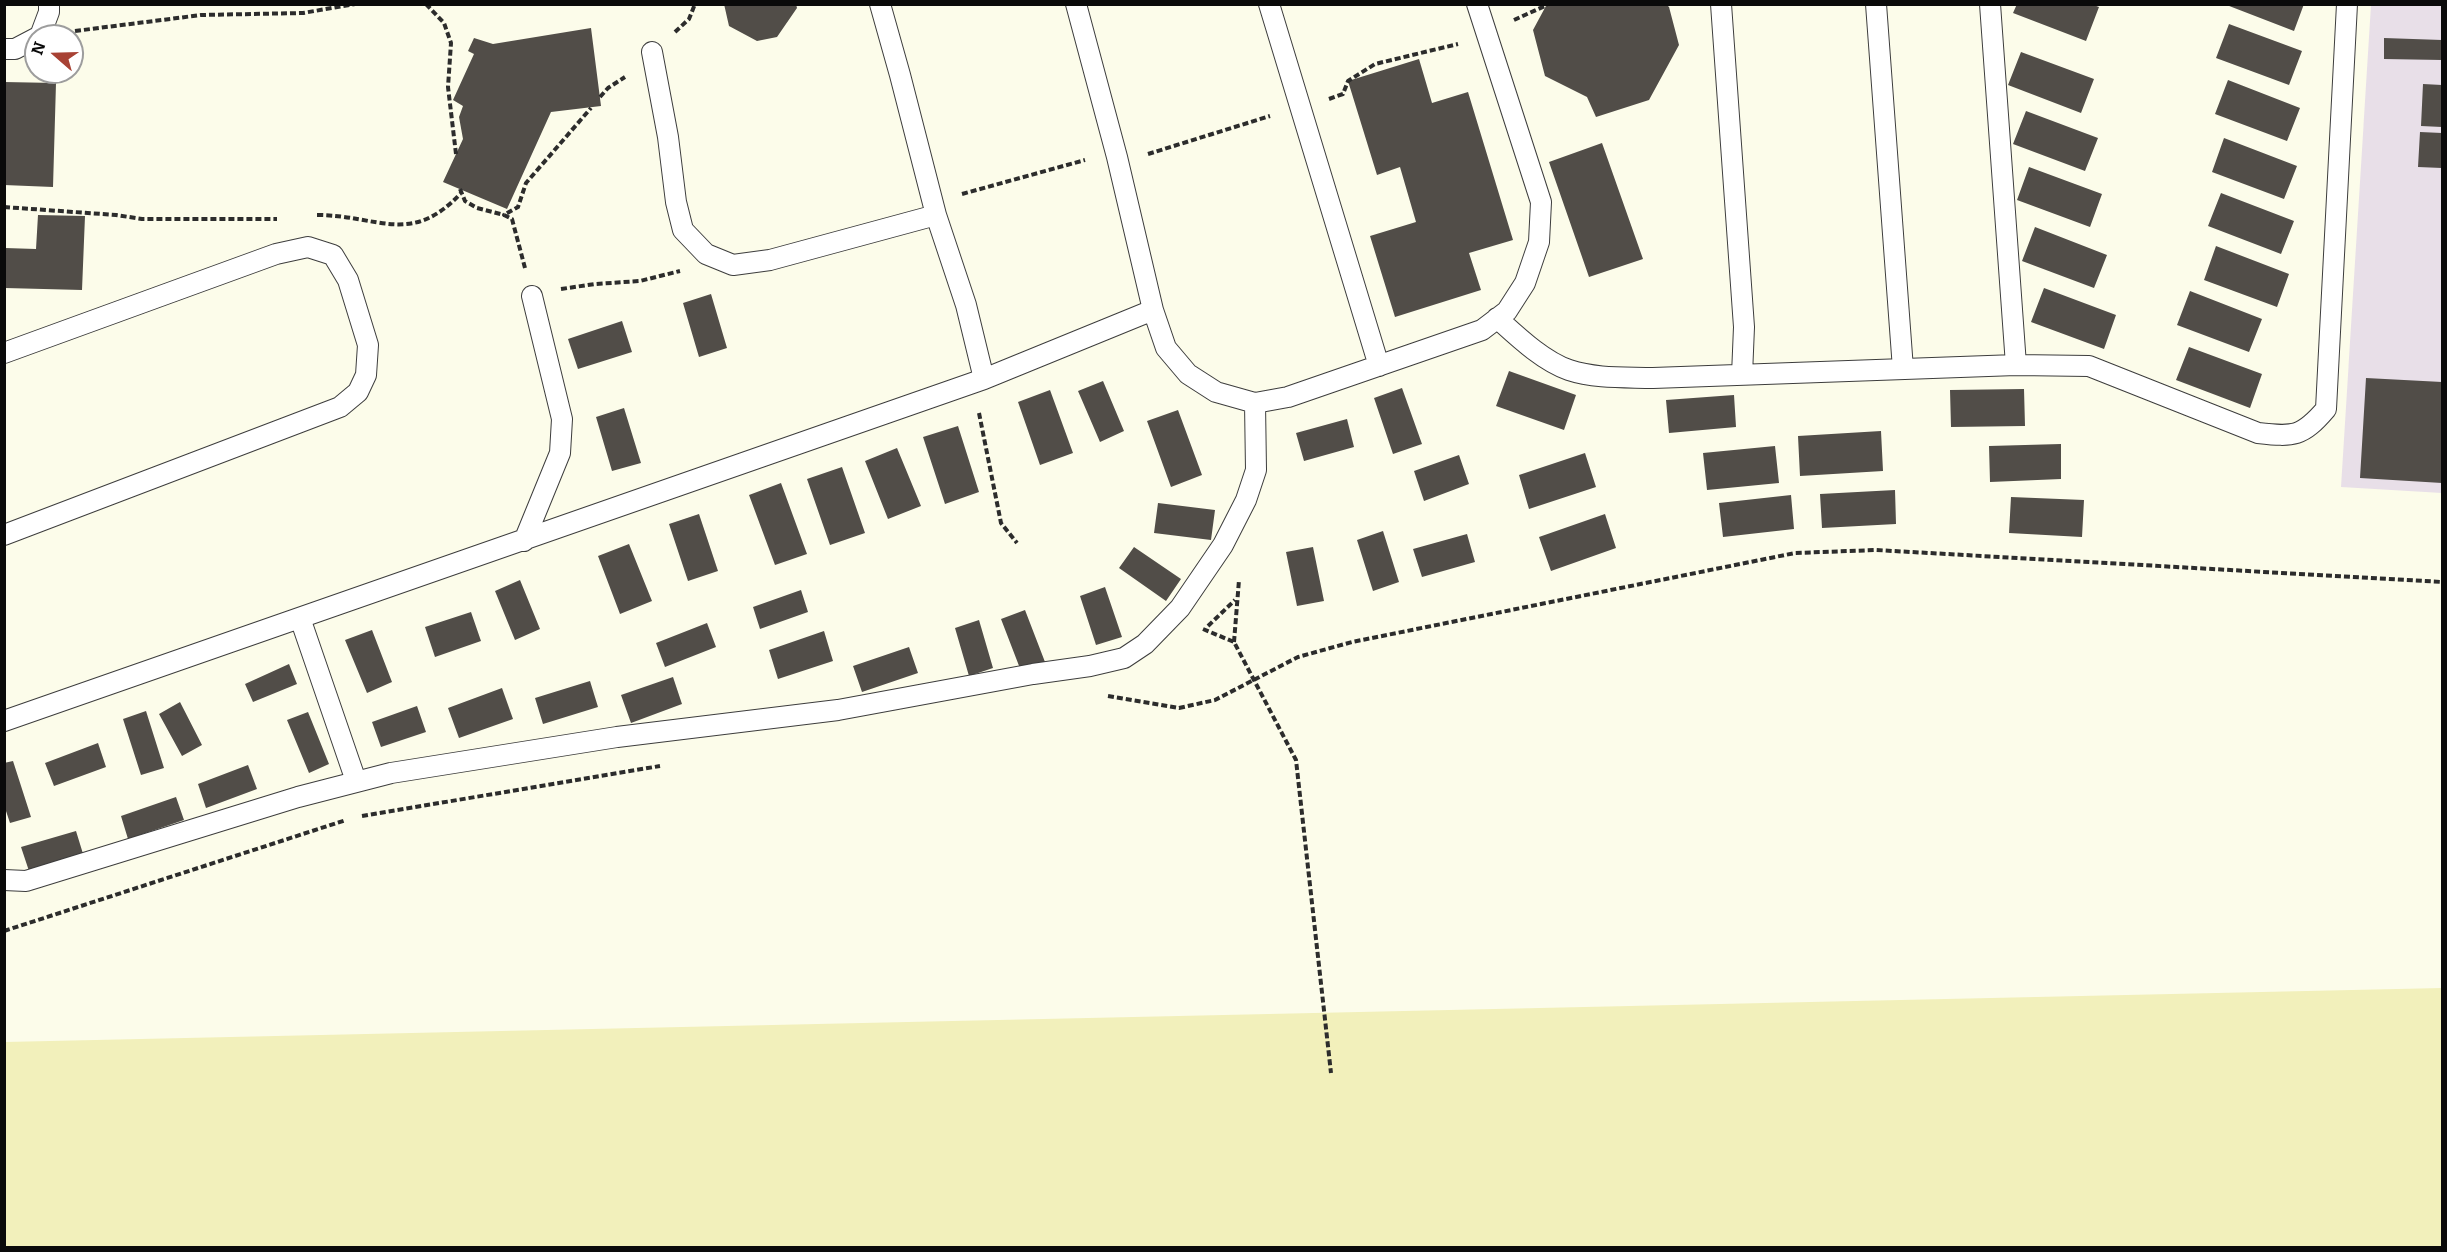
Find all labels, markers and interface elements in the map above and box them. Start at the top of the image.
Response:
north arrow [24,24,84,84]
text: N [27,39,50,57]

